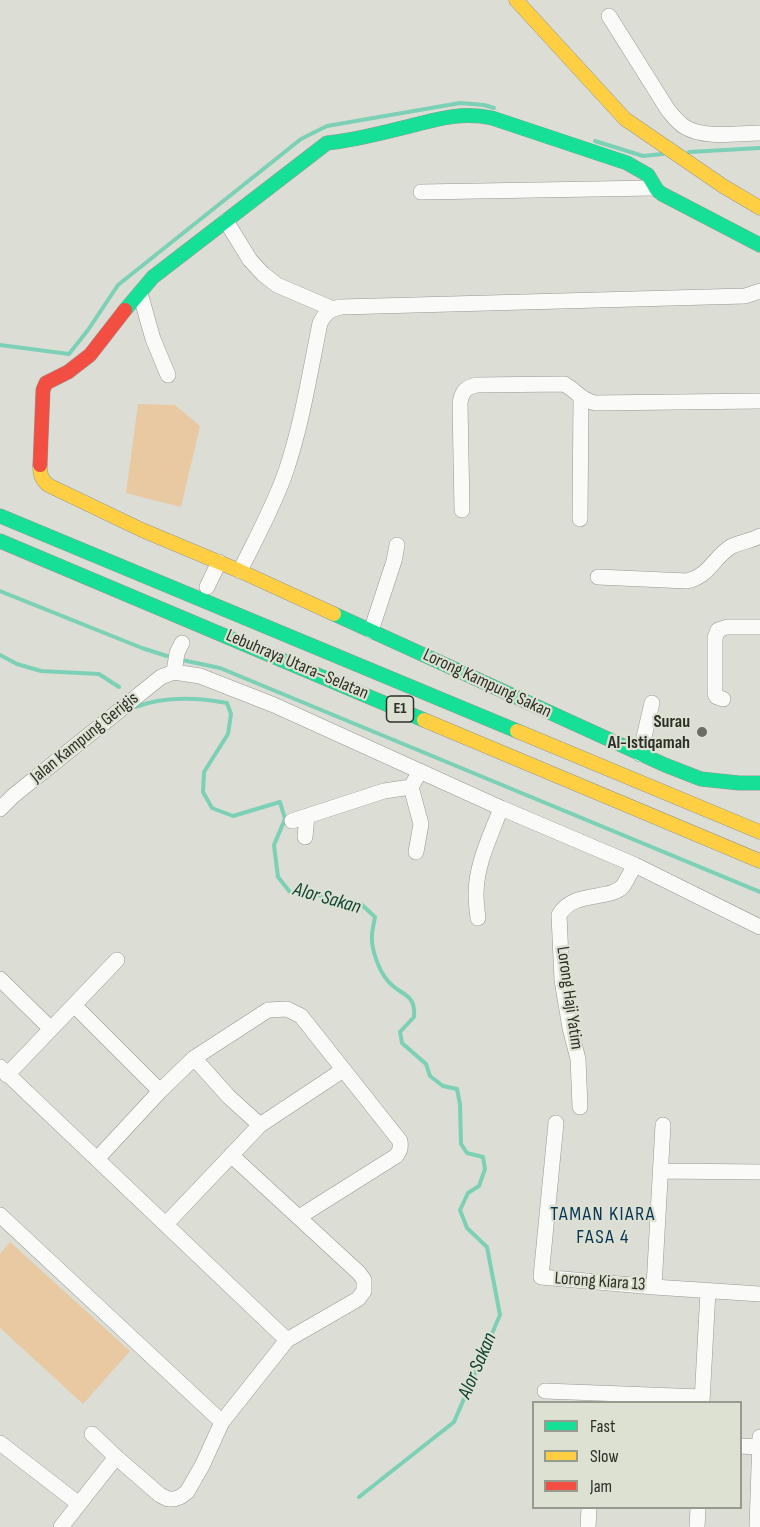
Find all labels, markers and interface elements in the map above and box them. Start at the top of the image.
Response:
street label: Lebuhraya Utara–Selatan [222,625,372,705]
street label: Lorong Kampung Sakan [419,645,555,723]
street label: Jalan Kampung Gerigis [27,688,143,788]
road number: E1 [386,696,414,722]
place label: Surau Al-Istiqamah [608,711,690,754]
marker: Surau Al-Istiqamah [695,725,709,739]
water label: Alor Sakan [290,878,364,920]
street label: Lorong Haji Yatim [551,945,587,1051]
district label: TAMAN KIARA FASA 4 [550,1203,656,1250]
street label: Lorong Kiara 13 [554,1268,646,1296]
water label: Alor Sakan [453,1329,503,1403]
legend [532,1401,742,1509]
text: Fast [590,1416,615,1437]
text: Slow [590,1446,619,1467]
text: Jam [590,1476,612,1497]

